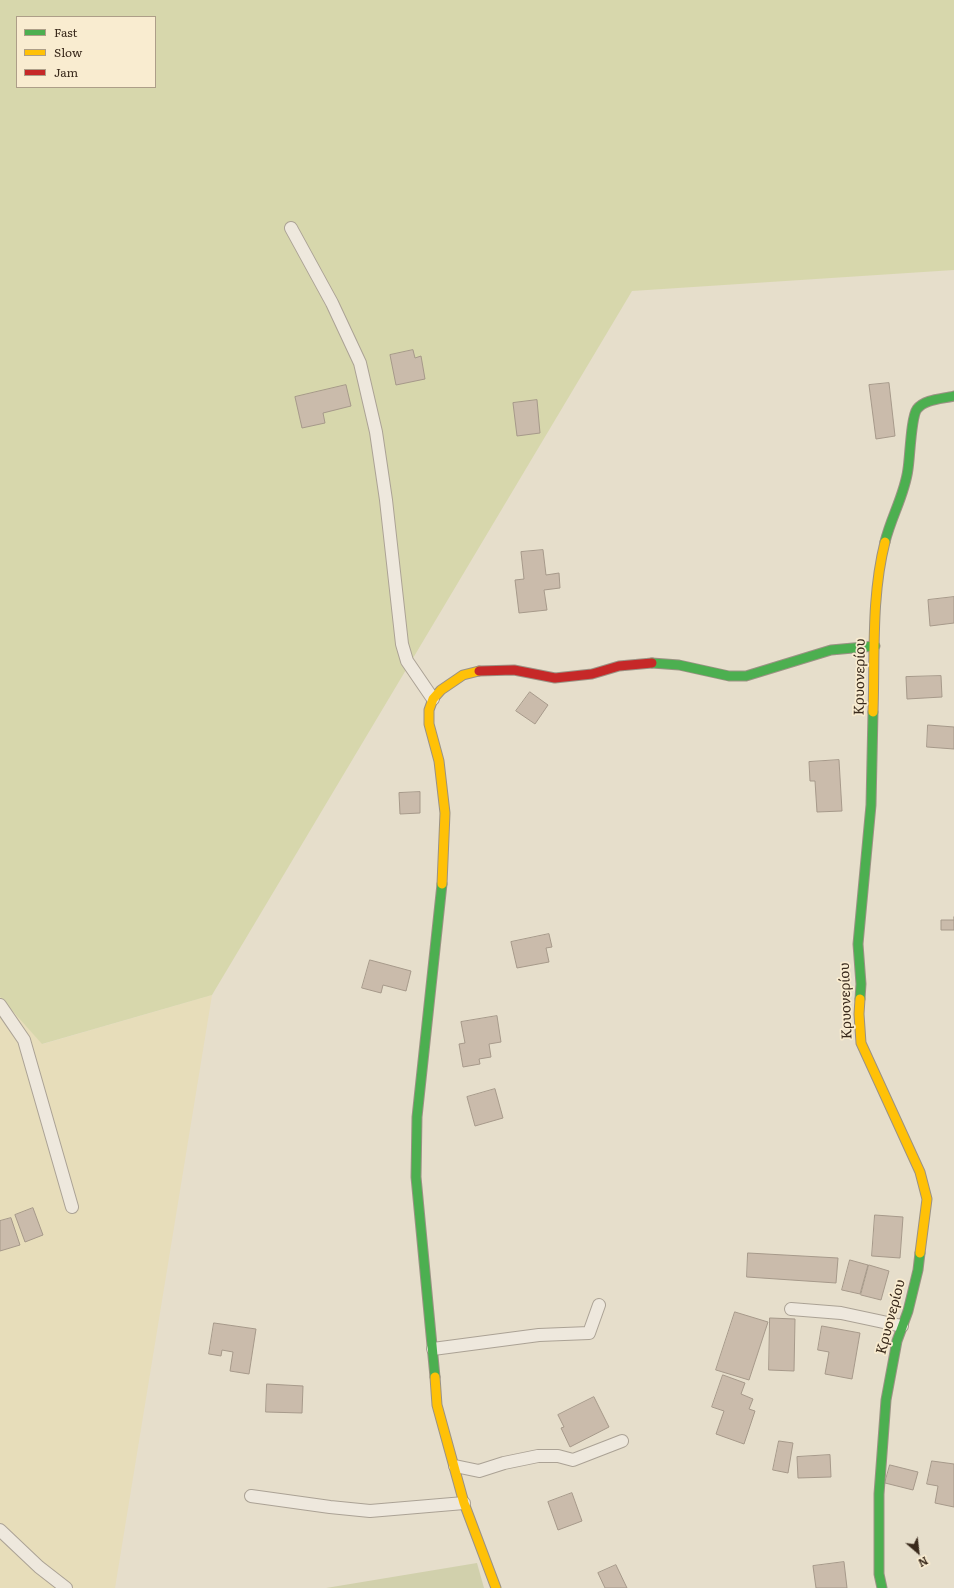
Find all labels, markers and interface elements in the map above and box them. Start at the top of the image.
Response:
legend [16,16,156,88]
text: Fast [54,23,77,41]
text: Slow [54,43,82,61]
text: Jam [54,63,78,81]
street label: Κρυονερίου [851,638,869,716]
street label: Κρυονερίου [836,962,856,1040]
street label: Κρυονερίου [873,1278,909,1356]
north arrow [898,1532,938,1572]
text: N [916,1553,931,1572]

